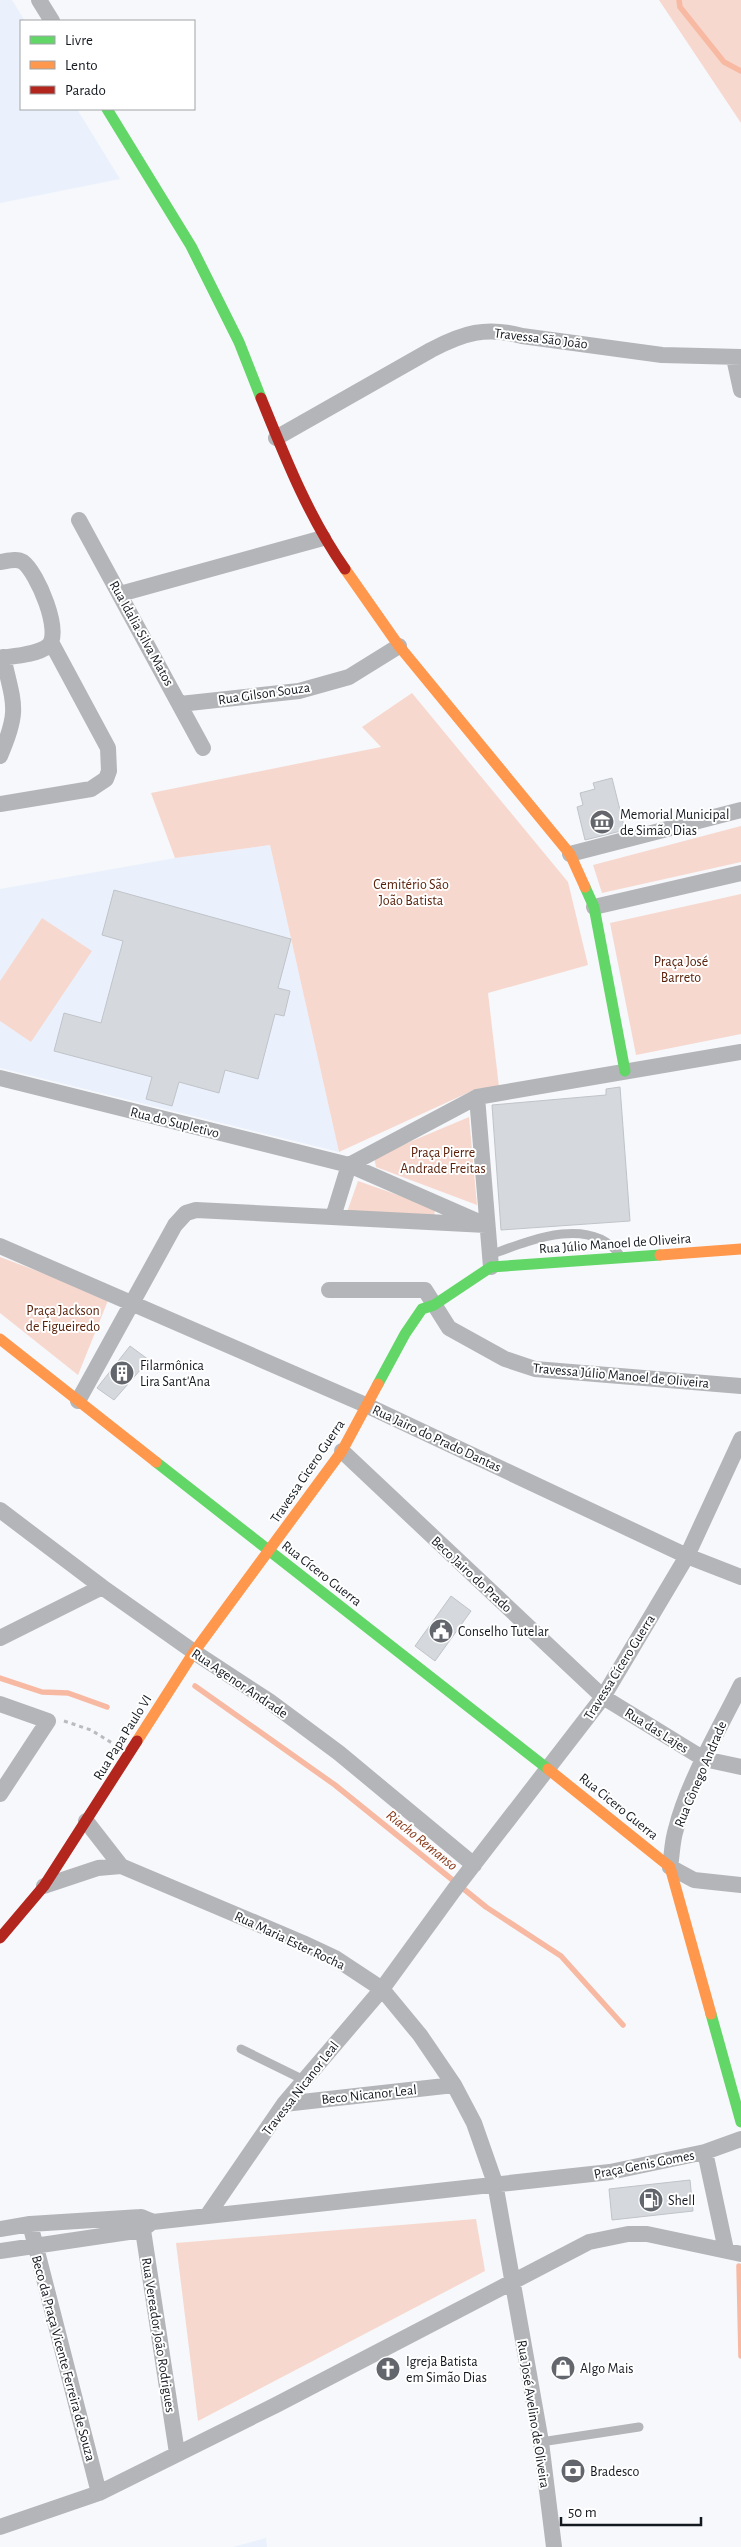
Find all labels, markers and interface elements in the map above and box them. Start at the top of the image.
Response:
legend [20,20,195,110]
text: Livre [65,33,93,48]
text: Lento [65,58,98,73]
text: Parado [65,83,106,98]
street label: Travessa São João [493,326,589,352]
street label: Rua Idalia Silva Matos [106,579,176,688]
street label: Rua Gilson Souza [217,681,312,707]
place label: Memorial Municipal de Simão Dias [620,808,730,838]
museum icon: Memorial Municipal de Simão Dias [589,809,615,835]
park label: Cemitério São João Batista [373,878,449,908]
park label: Praça José Barreto [654,955,708,985]
street label: Rua do Supletivo [129,1105,221,1141]
park label: Praça Pierre Andrade Freitas [400,1146,486,1176]
street label: Rua Júlio Manoel de Oliveira [539,1232,692,1256]
park label: Praça Jackson de Figueiredo [26,1304,100,1334]
place label: Filarmônica Lira Sant'Ana [140,1359,211,1389]
building icon: Filarmônica Lira Sant'Ana [109,1360,135,1386]
street label: Travessa Júlio Manoel de Oliveira [532,1361,710,1391]
street label: Rua Jairo do Prado Dantas [370,1403,503,1475]
street label: Travessa Cicero Guerra [268,1417,348,1526]
street label: Beco Jairo do Prado [428,1534,514,1616]
street label: Rua Cícero Guerra [279,1539,364,1609]
street label: Travessa Cícero Guerra [582,1612,658,1723]
public building icon: Conselho Tutelar [428,1618,454,1644]
place label: Conselho Tutelar [458,1625,549,1639]
street label: Rua Agenor Andrade [189,1647,290,1721]
street label: Rua Papa Paulo VI [91,1692,155,1783]
street label: Rua das Lajes [622,1706,691,1756]
street label: Rua Cônego Andrade [672,1719,730,1829]
street label: Rua Cicero Guerra [576,1771,661,1843]
water label: Riacho Remanso [383,1807,460,1873]
street label: Rua Maria Ester Rocha [232,1909,347,1973]
street label: Travessa Nicanor Leal [260,2039,342,2138]
street label: Beco Nicanor Leal [321,2083,417,2107]
street label: Praça Genis Gomes [593,2148,696,2182]
fuel station icon: Shell [638,2187,664,2213]
place label: Shell [668,2194,695,2208]
street label: Beco da Praça Vicente Ferreira de Souza [29,2254,97,2463]
street label: Rua Vereador João Rodrigues [139,2257,177,2414]
street label: Rua José Avelino de Oliveira [514,2339,552,2490]
place label: Igreja Batista em Simão Dias [406,2355,487,2385]
shop icon: Algo Mais [550,2355,576,2381]
church icon: Igreja Batista em Simão Dias [375,2356,401,2382]
place label: Algo Mais [580,2362,634,2376]
bank icon: Bradesco [560,2458,586,2484]
place label: Bradesco [590,2465,639,2479]
scale bar [561,2494,701,2526]
text: 50 m [568,2505,597,2520]

